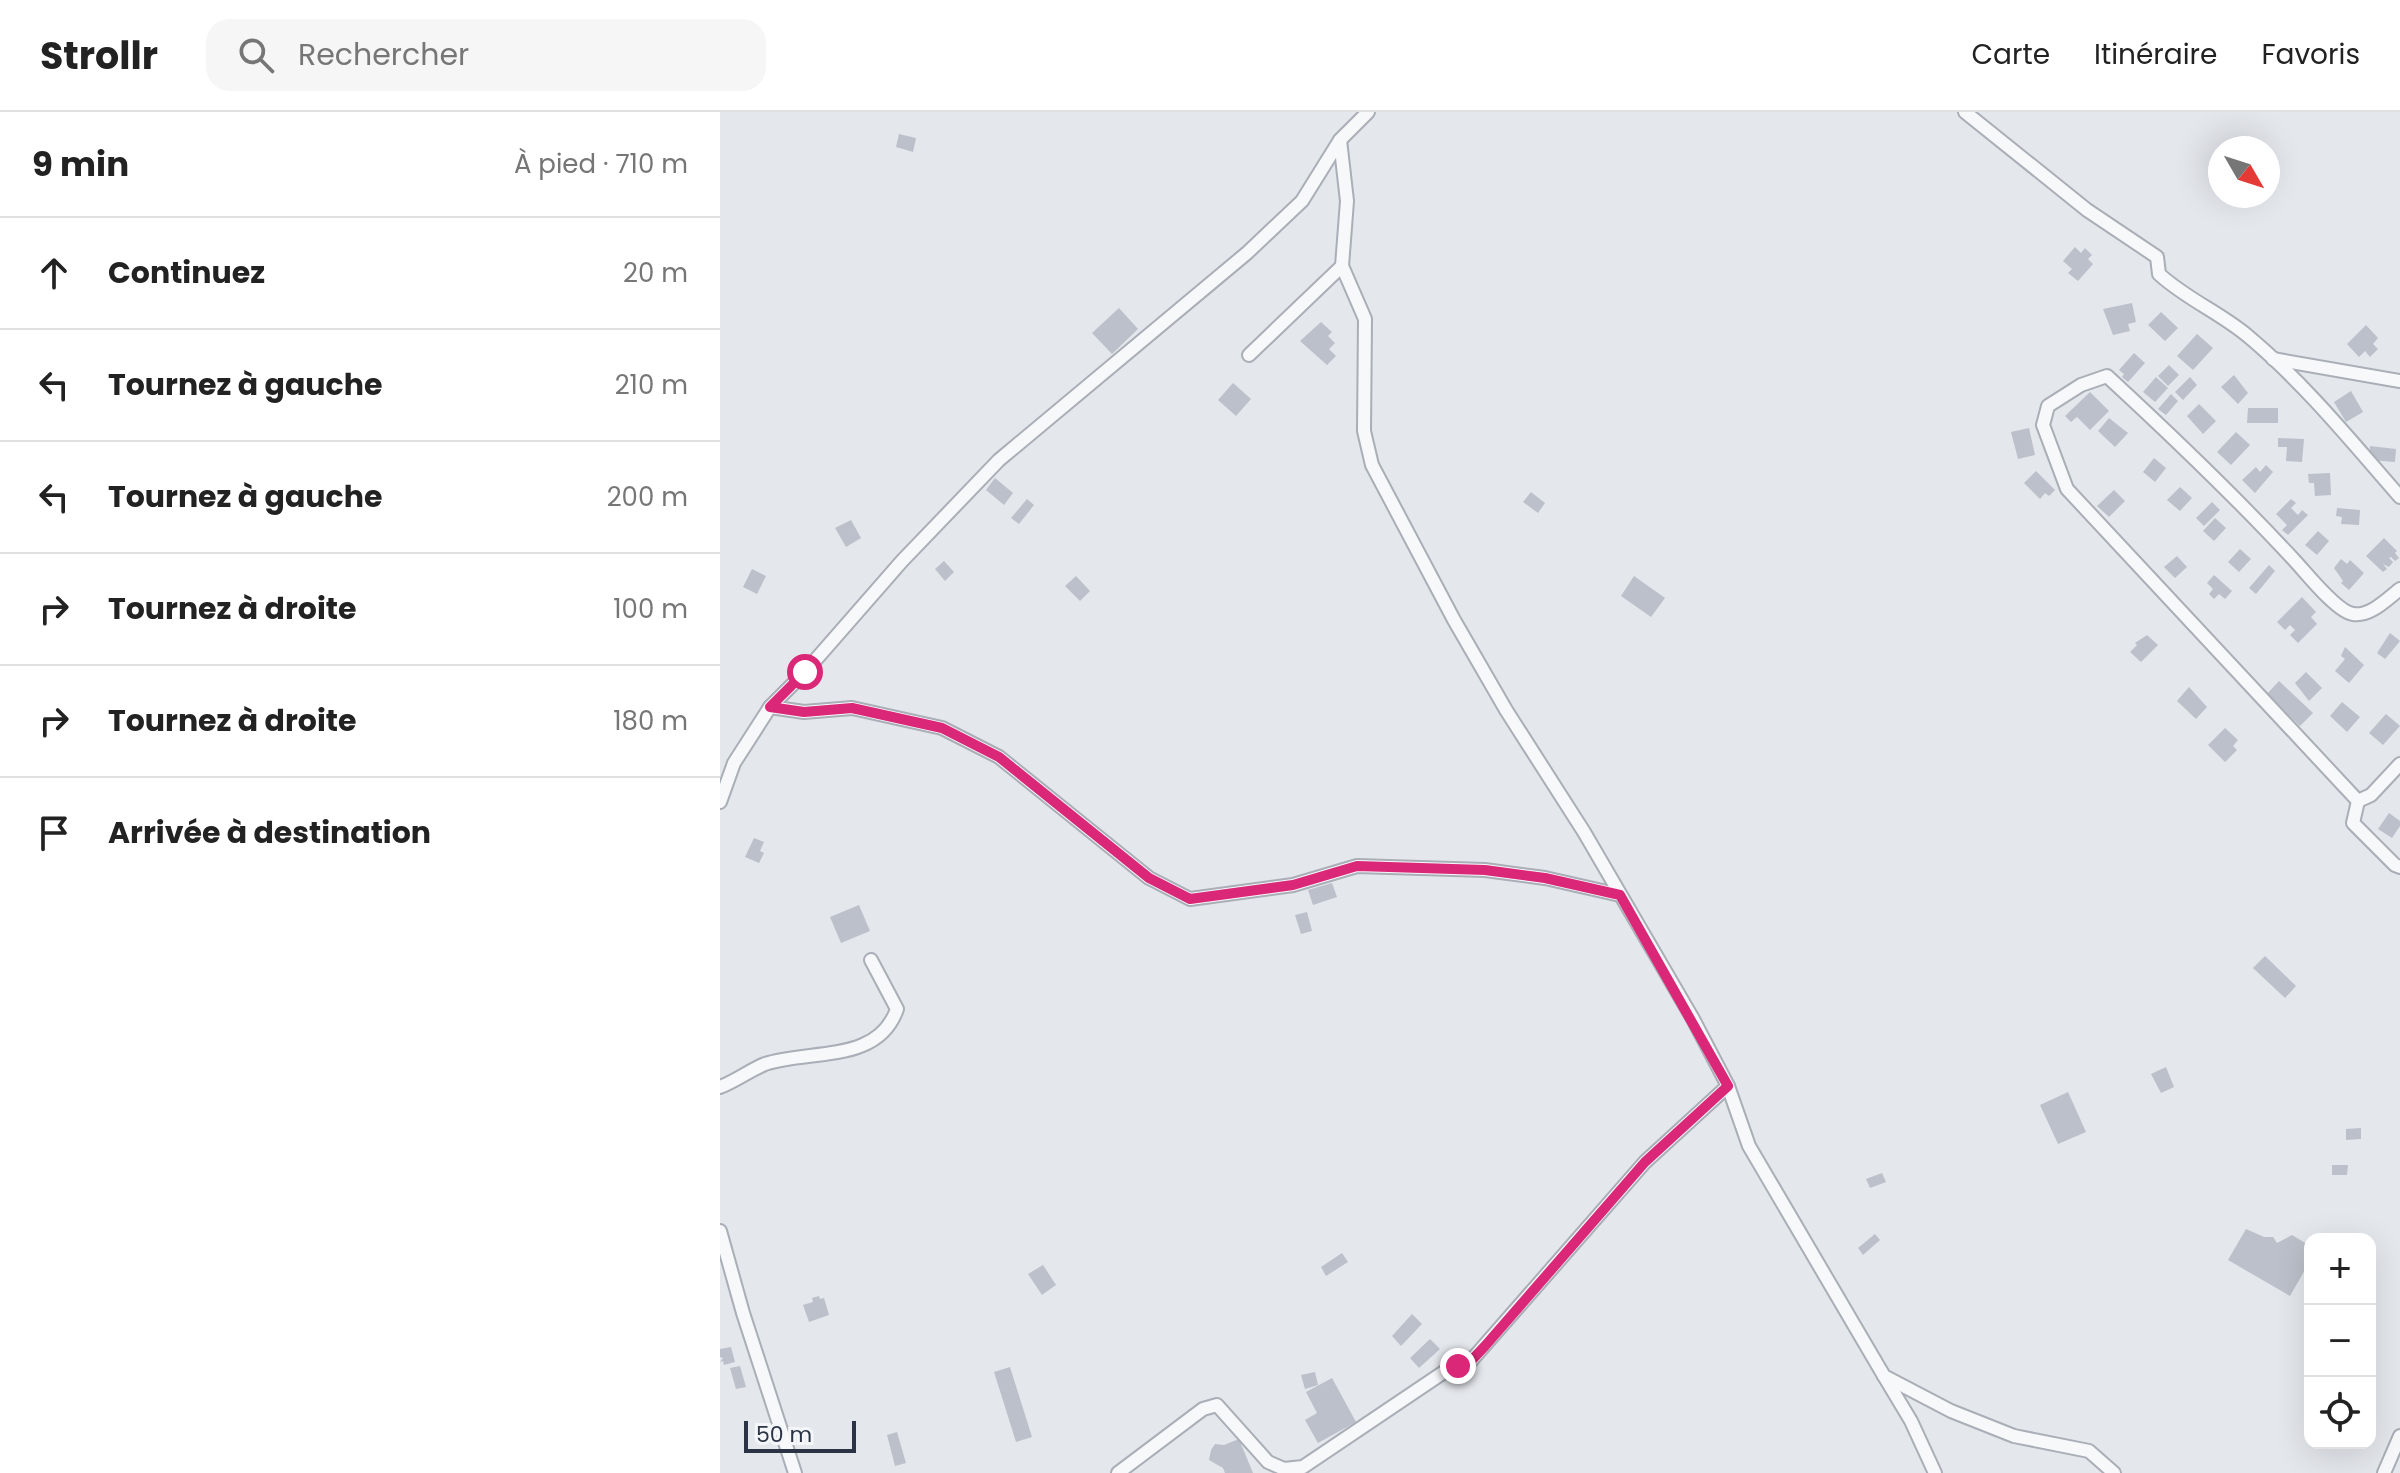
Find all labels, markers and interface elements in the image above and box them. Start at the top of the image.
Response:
search box [206,19,766,91]
text: Strollr [40,29,158,82]
icon: search [234,33,278,77]
text: Rechercher [298,33,469,76]
text: Carte [1972,35,2050,74]
text: Itinéraire [2094,35,2217,74]
text: Favoris [2261,35,2360,74]
north arrow [2208,136,2280,208]
text: 9 min [32,140,129,188]
text: À pied · 710 m [514,146,688,182]
icon: ahead [32,251,76,295]
text: Continuez [108,251,265,294]
text: 20 m [623,255,688,291]
icon: left [32,363,76,407]
text: Tournez à gauche [108,363,382,406]
text: 210 m [615,367,688,403]
icon: left [32,475,76,519]
text: Tournez à gauche [108,475,382,518]
text: 200 m [607,479,688,515]
icon: right [32,587,76,631]
text: Tournez à droite [108,587,356,630]
text: 100 m [613,591,688,627]
route start [787,654,823,690]
icon: right [32,699,76,743]
text: Tournez à droite [108,699,356,742]
text: 180 m [613,703,688,739]
icon: arrive [32,811,76,855]
text: Arrivée à destination [108,811,431,854]
map controls [2304,1233,2376,1449]
button: + [2304,1233,2376,1305]
button: − [2304,1305,2376,1377]
route end [1440,1348,1476,1384]
button: locate [2304,1377,2376,1449]
scale bar [744,1417,856,1453]
text: 50 m [756,1419,812,1450]

